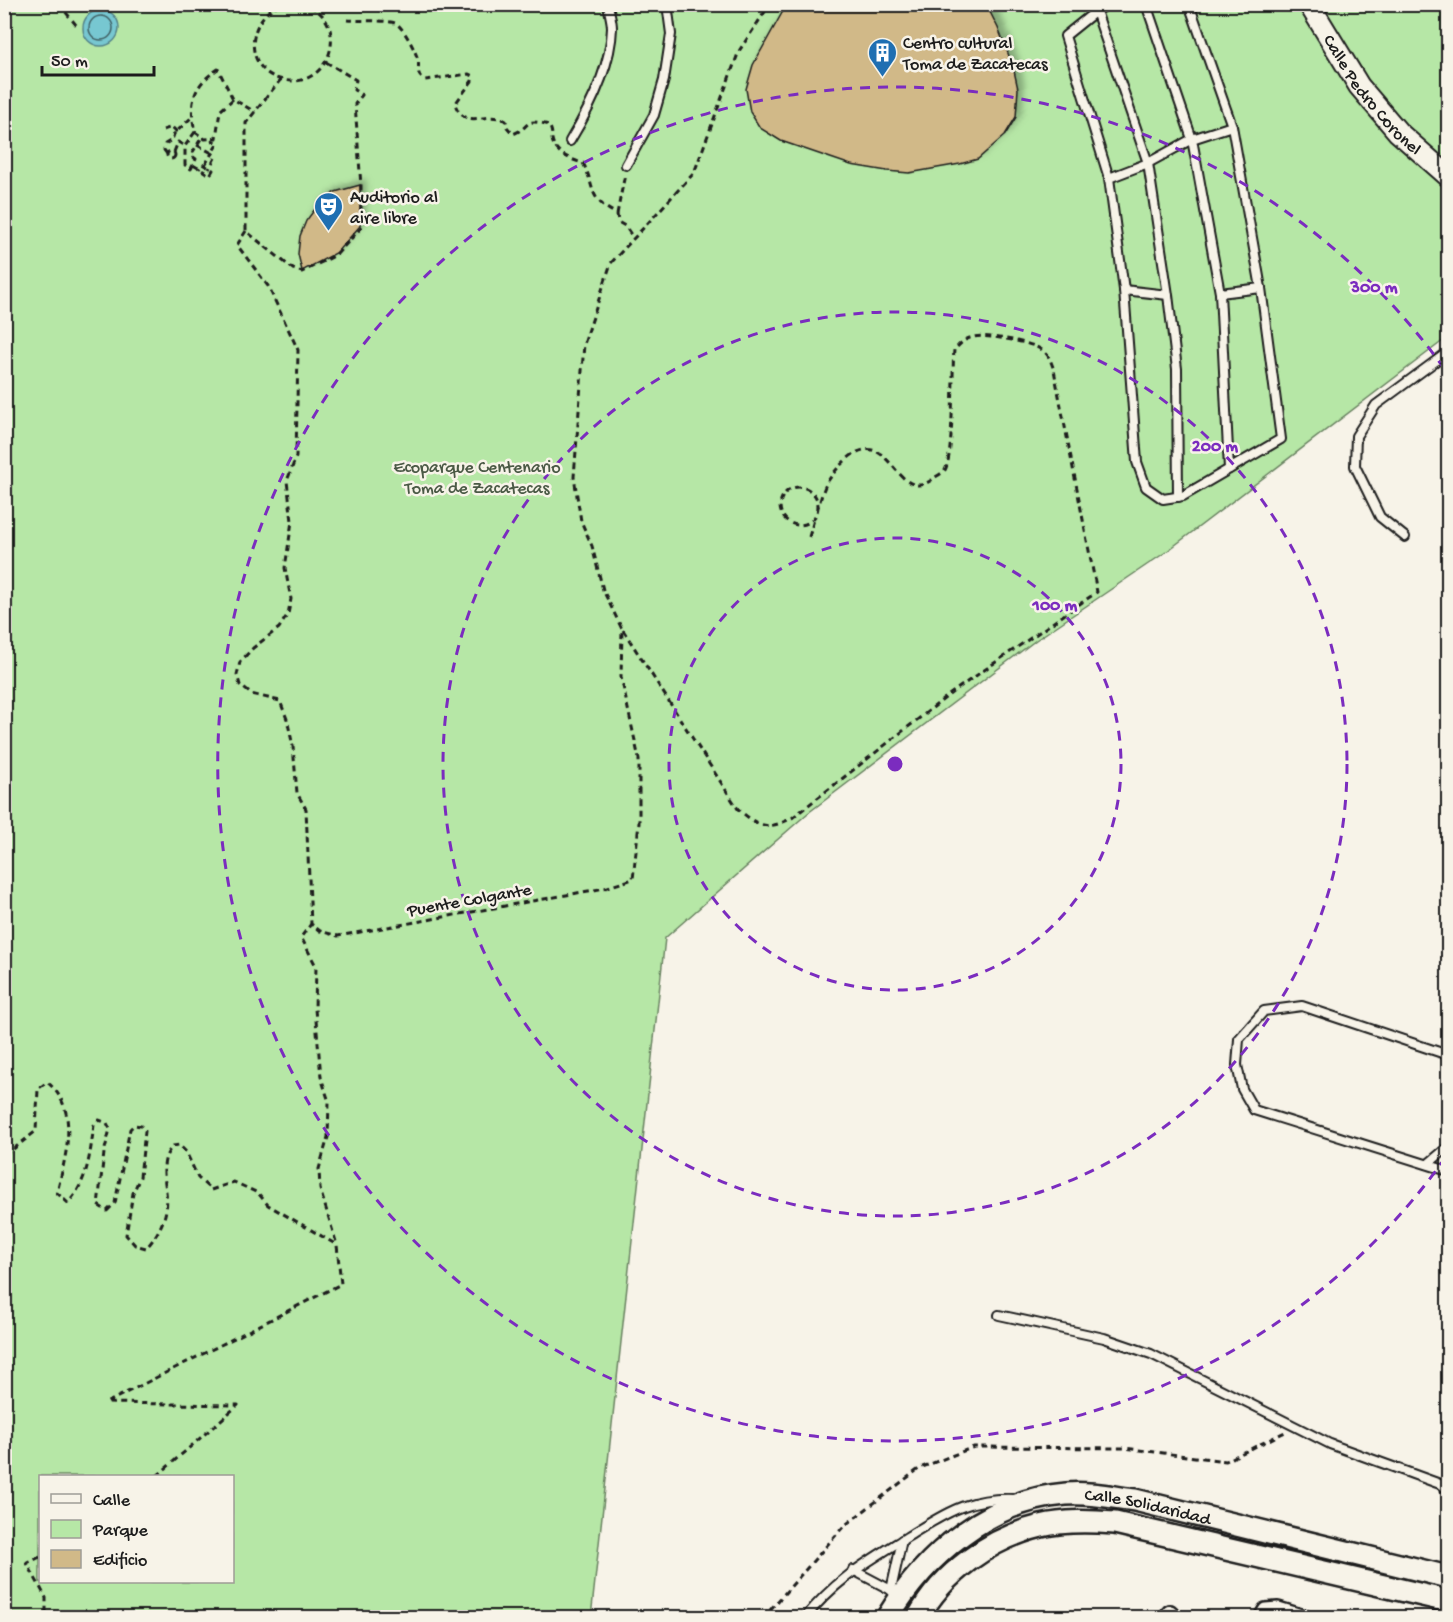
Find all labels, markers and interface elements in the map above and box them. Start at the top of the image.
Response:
street label: Calle Pedro Coronel [1317,32,1425,161]
place label: Centro cultural Toma de Zacatecas [902,34,1049,76]
building icon: Centro cultural Toma de Zacatecas [866,36,898,78]
scale bar [42,39,154,77]
text: 50 m [51,52,88,73]
place label: Auditorio al aire libre [350,188,438,230]
theatre icon: Auditorio al aire libre [313,190,345,232]
text: 300 m [1350,278,1398,299]
text: 200 m [1192,437,1238,458]
park label: Ecoparque Centenario Toma de Zacatecas [393,458,561,500]
text: 100 m [1032,596,1078,617]
centre of rings [885,754,905,774]
street label: Puente Colgante [405,880,534,923]
legend [39,1475,234,1583]
street label: Calle Solidaridad [1084,1486,1214,1532]
text: Calle [93,1491,131,1512]
text: Parque [92,1521,149,1542]
text: Edificio [93,1551,147,1572]

